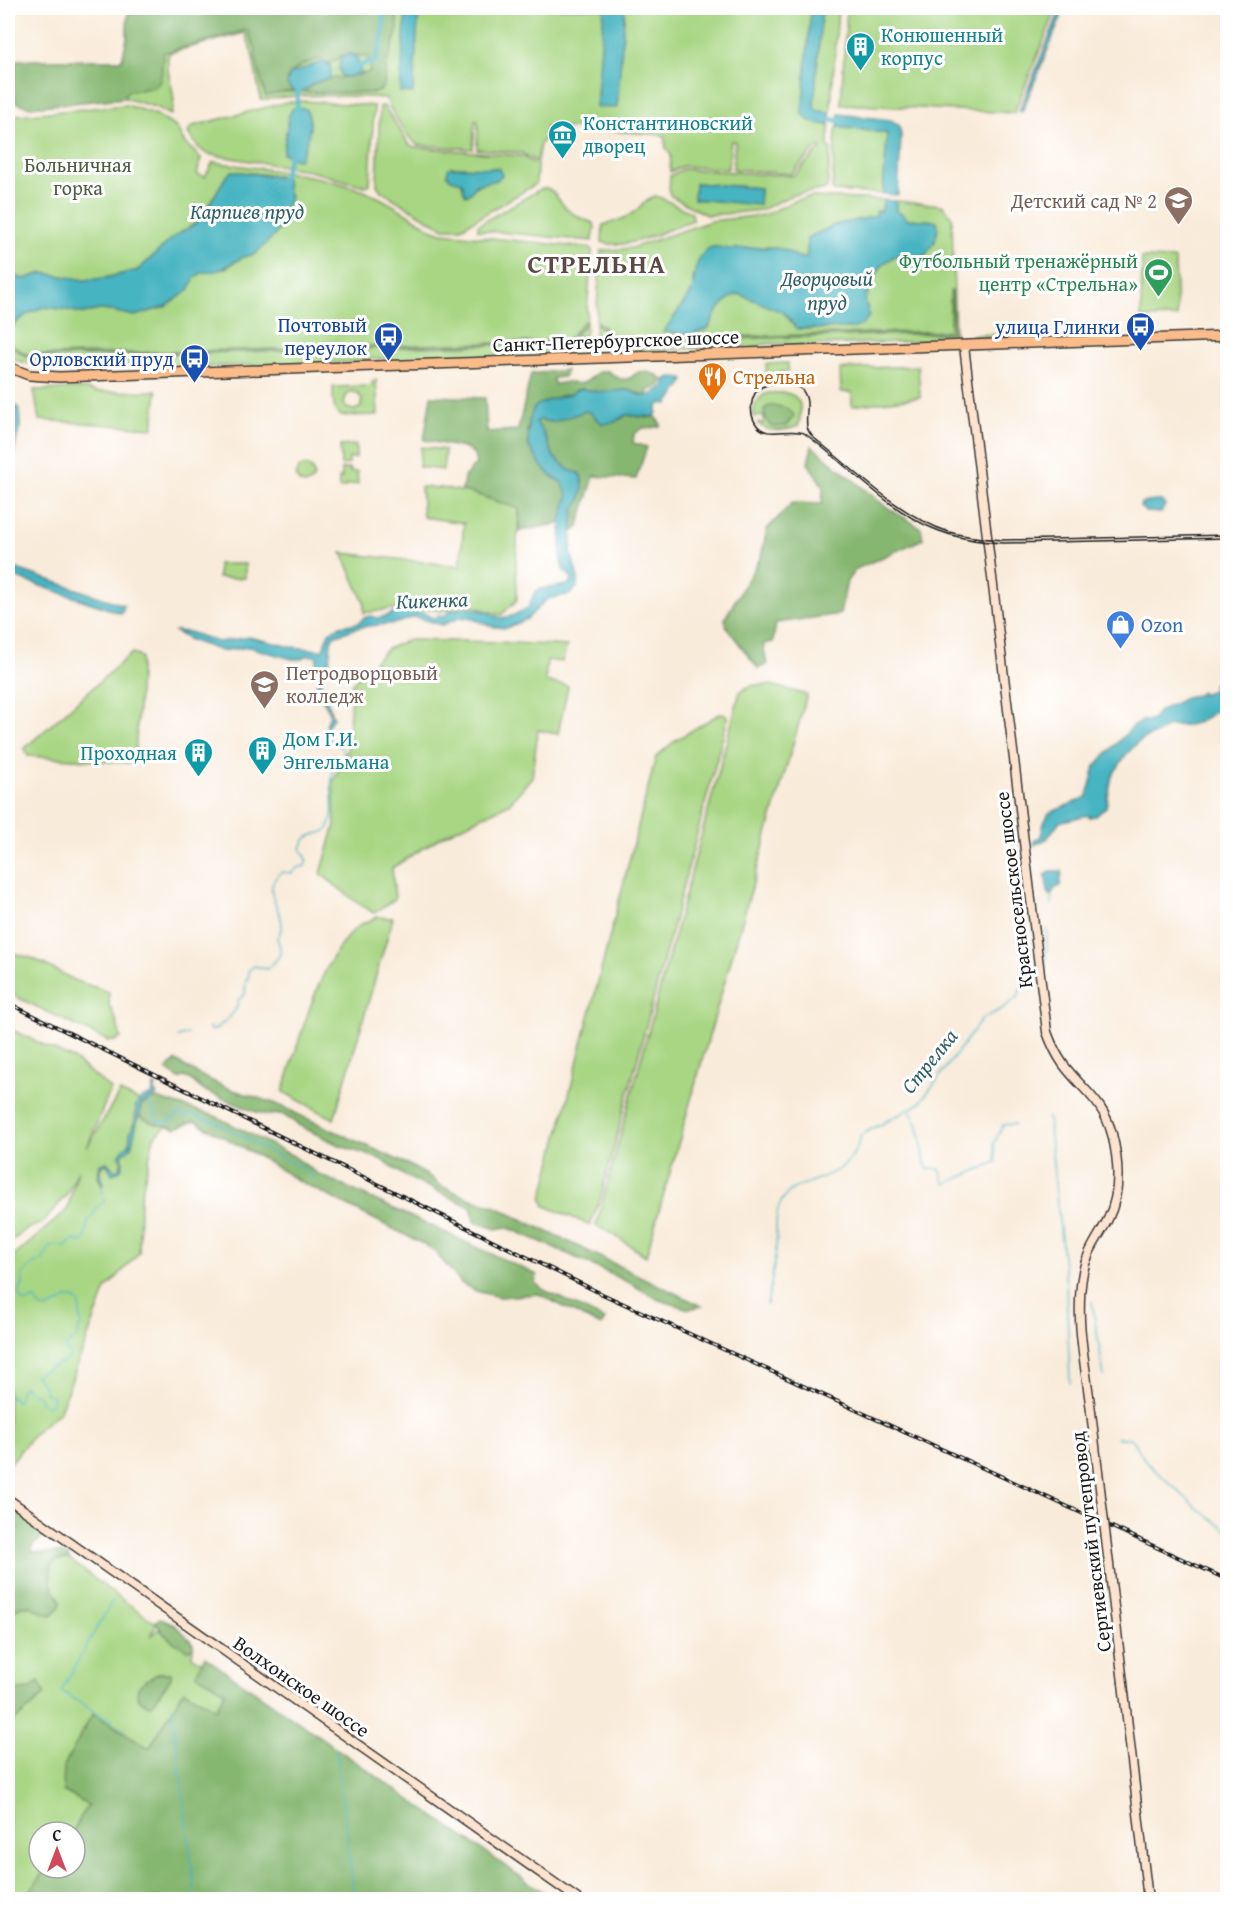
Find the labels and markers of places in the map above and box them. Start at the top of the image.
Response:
place label: Конюшенный корпус [881,20,1003,72]
building icon: Конюшенный корпус [844,30,876,72]
place label: Константиновский дворец [583,108,753,160]
museum icon: Константиновский дворец [546,118,578,160]
school or university icon: Детский сад № 2 [1162,184,1194,226]
place label: Детский сад № 2 [1010,186,1157,215]
place label: Футбольный тренажёрный центр «Стрельна» [899,246,1138,298]
sports icon: Футбольный тренажёрный центр «Стрельна» [1143,256,1175,298]
place label: Почтовый переулок [278,310,368,362]
bus stop icon: улица Глинки [1125,310,1157,352]
place label: улица Глинки [994,312,1120,341]
bus stop icon: Почтовый переулок [372,320,404,362]
bus stop icon: Орловский пруд [179,342,211,384]
place label: Орловский пруд [29,344,174,373]
restaurant icon: Стрельна [696,360,728,402]
place label: Стрельна [733,362,816,391]
shop icon: Ozon [1104,608,1136,650]
place label: Ozon [1141,610,1183,639]
place label: Петродворцовый колледж [286,658,438,710]
school or university icon: Петродворцовый колледж [249,668,281,710]
place label: Дом Г.И. Энгельмана [282,724,390,776]
building icon: Дом Г.И. Энгельмана [246,734,278,776]
building icon: Проходная [182,736,214,778]
place label: Проходная [81,738,177,767]

